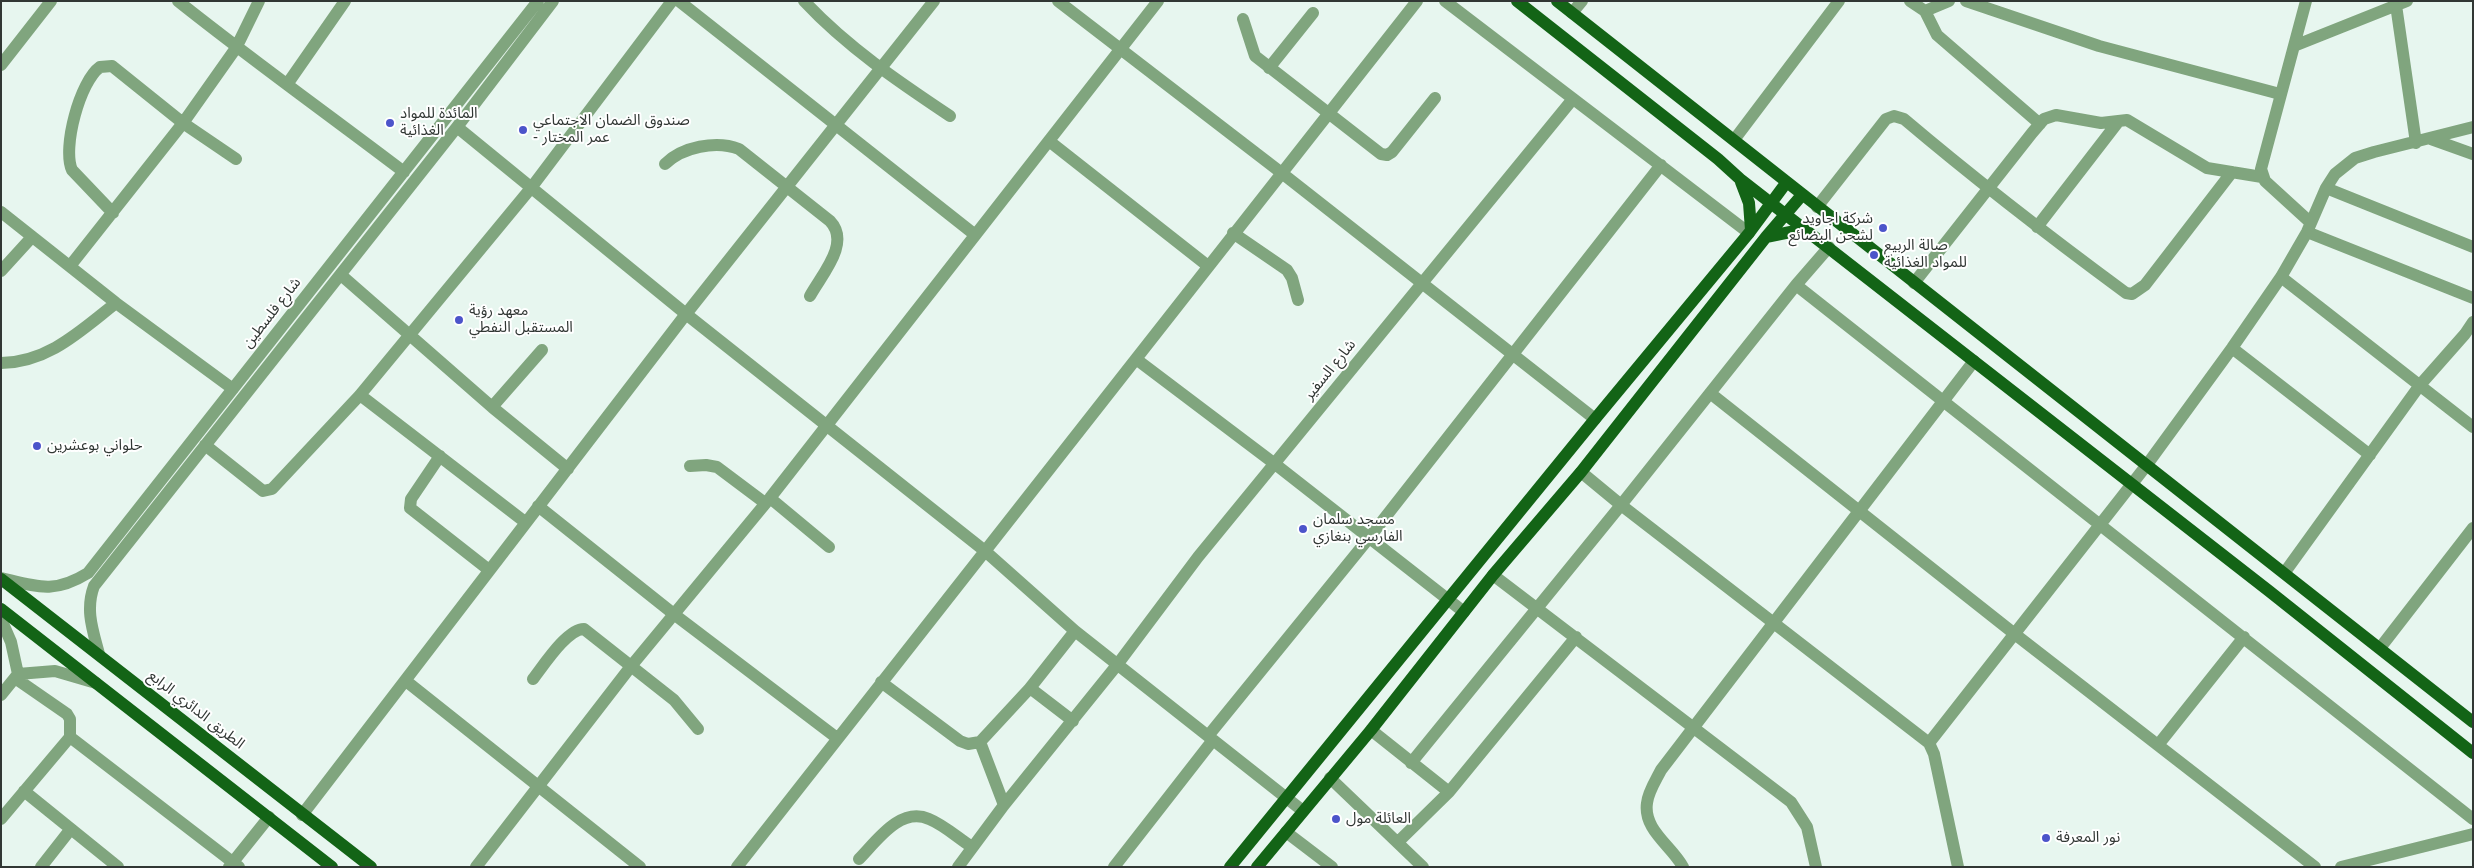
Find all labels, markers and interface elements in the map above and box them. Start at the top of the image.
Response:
place label: المائدة للمواد الغذائية [400,105,478,140]
place label: صندوق الضمان الاجتماعي - عمر المختار [533,112,690,147]
marker: المائدة للمواد الغذائية [384,117,396,129]
marker: صندوق الضمان الاجتماعي - عمر المختار [517,124,529,136]
place label: شركة اجاويد لشحن البضائع [1788,210,1873,245]
marker: شركة اجاويد لشحن البضائع [1877,222,1889,234]
place label: صالة الربيع للمواد الغذائية [1884,237,1967,272]
marker: صالة الربيع للمواد الغذائية [1868,249,1880,261]
street label: شارع فلسطين [239,274,305,352]
place label: معهد رؤية المستقبل النفطي [469,302,573,337]
marker: معهد رؤية المستقبل النفطي [453,314,465,326]
street label: شارع السفير [1300,336,1360,404]
place label: حلواني بوعشرين [47,437,143,455]
marker: حلواني بوعشرين [31,440,43,452]
place label: مسجد سلمان الفارسي بنغازي [1313,511,1403,546]
marker: مسجد سلمان الفارسي بنغازي [1297,523,1309,535]
street label: الطريق الدائري الرابع [144,667,248,753]
place label: العائلة مول [1346,810,1411,828]
marker: العائلة مول [1330,813,1342,825]
place label: نور المعرفة [2056,829,2120,847]
marker: نور المعرفة [2040,832,2052,844]

